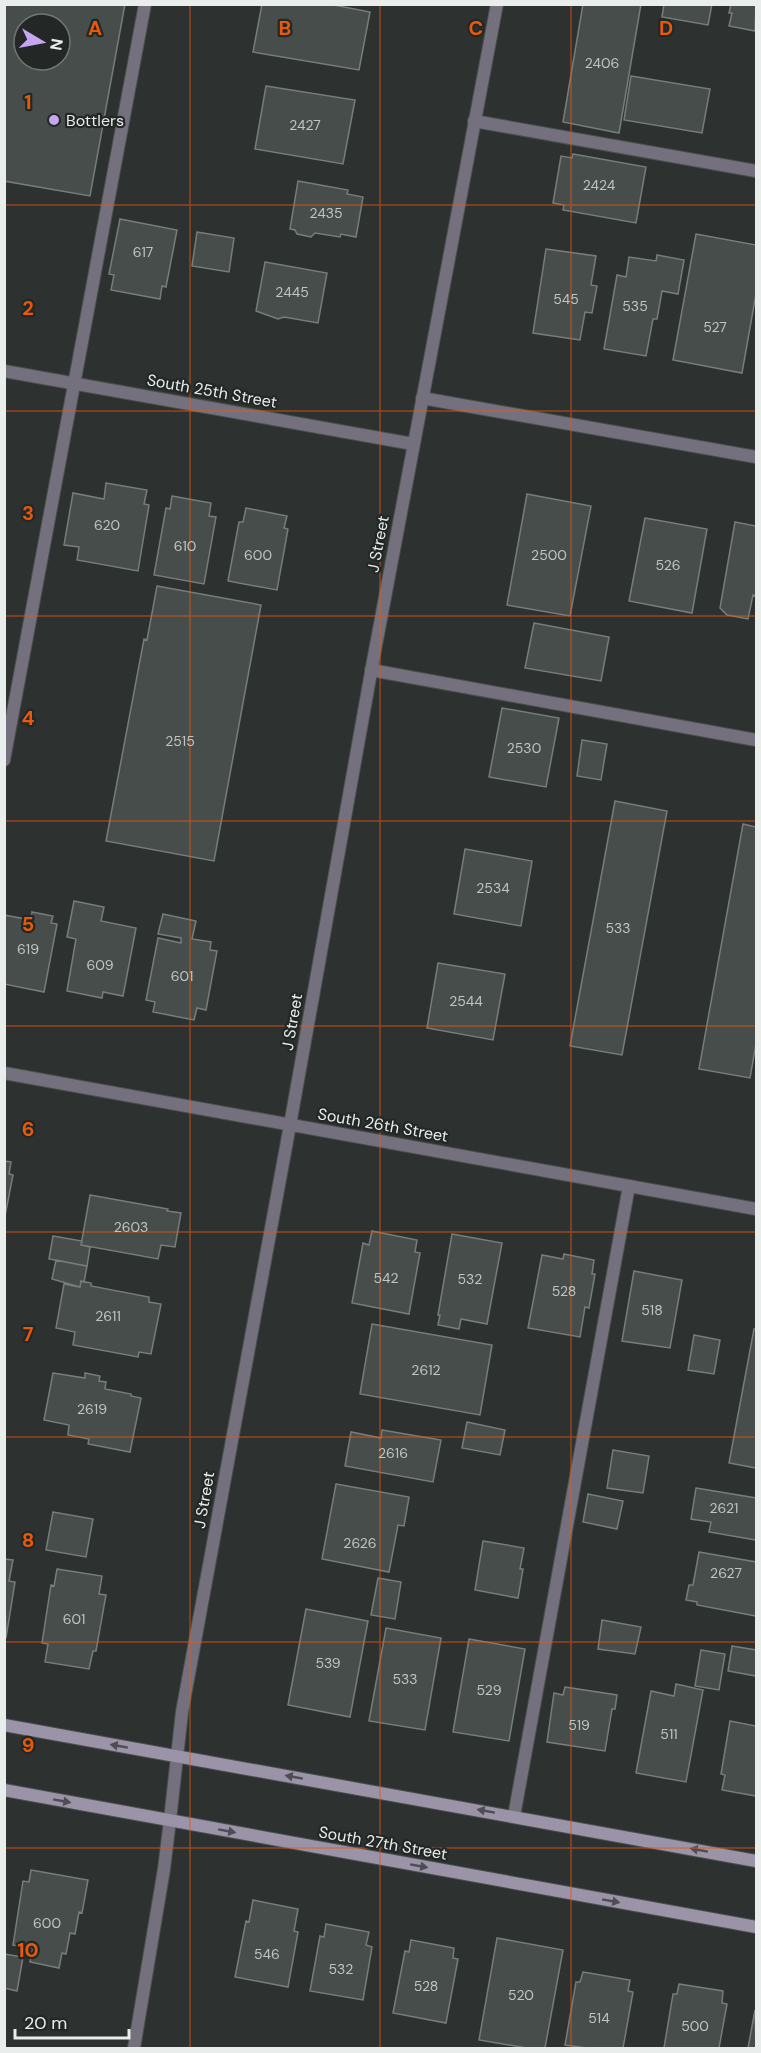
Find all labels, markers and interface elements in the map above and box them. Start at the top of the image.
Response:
north arrow [12,12,72,72]
text: A [88,15,102,41]
text: B [279,15,291,41]
text: C [469,15,483,41]
text: D [659,15,673,41]
text: N [45,37,68,52]
house number: 2406 [585,54,619,72]
text: 1 [24,89,32,115]
place label: Bottlers [66,110,124,131]
marker: Bottlers [47,113,61,127]
house number: 2427 [289,116,321,134]
house number: 2424 [583,176,616,194]
house number: 2435 [309,204,343,222]
house number: 617 [133,243,153,261]
house number: 2445 [275,283,309,301]
house number: 545 [553,290,579,308]
text: 2 [22,295,34,321]
house number: 535 [622,297,648,315]
house number: 527 [703,318,727,336]
street label: South 25th Street [145,369,279,413]
text: 3 [22,500,34,526]
street label: J Street [362,514,394,574]
house number: 620 [94,516,120,534]
house number: 610 [174,537,196,555]
house number: 600 [244,546,272,564]
house number: 2500 [531,546,567,564]
house number: 526 [655,556,681,574]
text: 4 [22,705,35,731]
house number: 2515 [165,732,195,750]
house number: 2530 [507,739,541,757]
house number: 2534 [476,879,510,897]
text: 5 [22,911,34,937]
house number: 533 [605,919,631,937]
house number: 619 [17,940,39,958]
house number: 609 [86,956,114,974]
house number: 601 [171,967,193,985]
street label: J Street [277,992,307,1052]
house number: 2544 [449,992,483,1010]
street label: South 26th Street [316,1103,450,1147]
text: 6 [22,1116,34,1142]
house number: 2603 [114,1218,148,1236]
house number: 542 [373,1269,399,1287]
house number: 532 [458,1270,482,1288]
house number: 528 [552,1282,576,1300]
house number: 518 [641,1301,663,1319]
house number: 2611 [95,1307,121,1325]
text: 7 [23,1321,34,1347]
house number: 2612 [411,1361,441,1379]
house number: 2619 [77,1400,107,1418]
house number: 2616 [378,1444,408,1462]
street label: J Street [189,1470,219,1530]
house number: 2621 [710,1499,738,1517]
text: 8 [22,1527,34,1553]
house number: 2626 [343,1534,377,1552]
house number: 2627 [710,1564,742,1582]
house number: 601 [63,1610,85,1628]
house number: 539 [315,1654,341,1672]
house number: 533 [392,1670,418,1688]
house number: 529 [476,1681,502,1699]
house number: 519 [568,1716,590,1734]
house number: 511 [660,1725,678,1743]
text: 9 [22,1732,34,1758]
one-way arrow [109,1741,128,1750]
one-way arrow [285,1772,304,1781]
one-way arrow [53,1797,72,1806]
one-way arrow [477,1806,496,1815]
street label: South 27th Street [317,1821,449,1865]
one-way arrow [218,1827,237,1836]
one-way arrow [689,1845,708,1854]
one-way arrow [410,1862,429,1871]
one-way arrow [601,1897,620,1906]
house number: 600 [33,1914,61,1932]
text: 10 [17,1937,39,1963]
house number: 546 [254,1945,280,1963]
house number: 532 [329,1960,353,1978]
house number: 528 [414,1977,438,1995]
house number: 520 [508,1986,534,2004]
scale bar [15,2002,129,2040]
house number: 514 [588,2009,610,2027]
text: 20 m [24,2011,67,2035]
house number: 500 [681,2017,709,2035]

